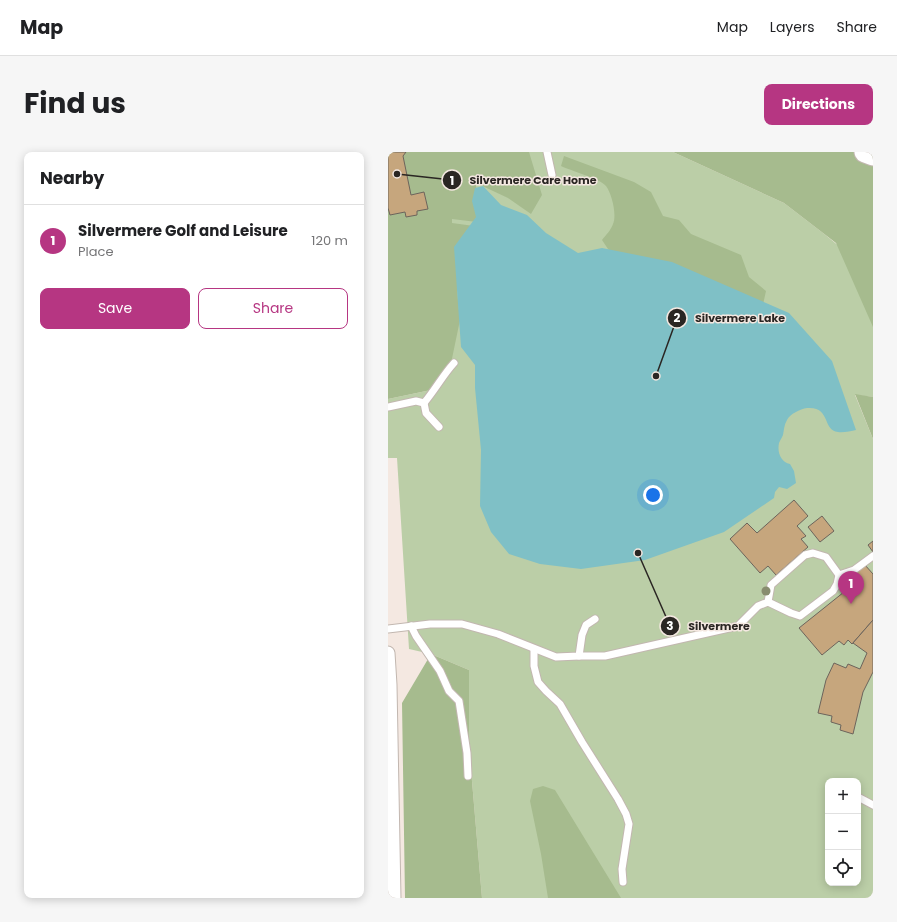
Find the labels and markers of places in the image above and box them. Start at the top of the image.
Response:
callout: Silvermere Care Home [442,169,605,192]
callout: Silvermere Lake [667,306,793,329]
pin: 1 [838,571,864,604]
callout: Silvermere [660,615,758,638]

